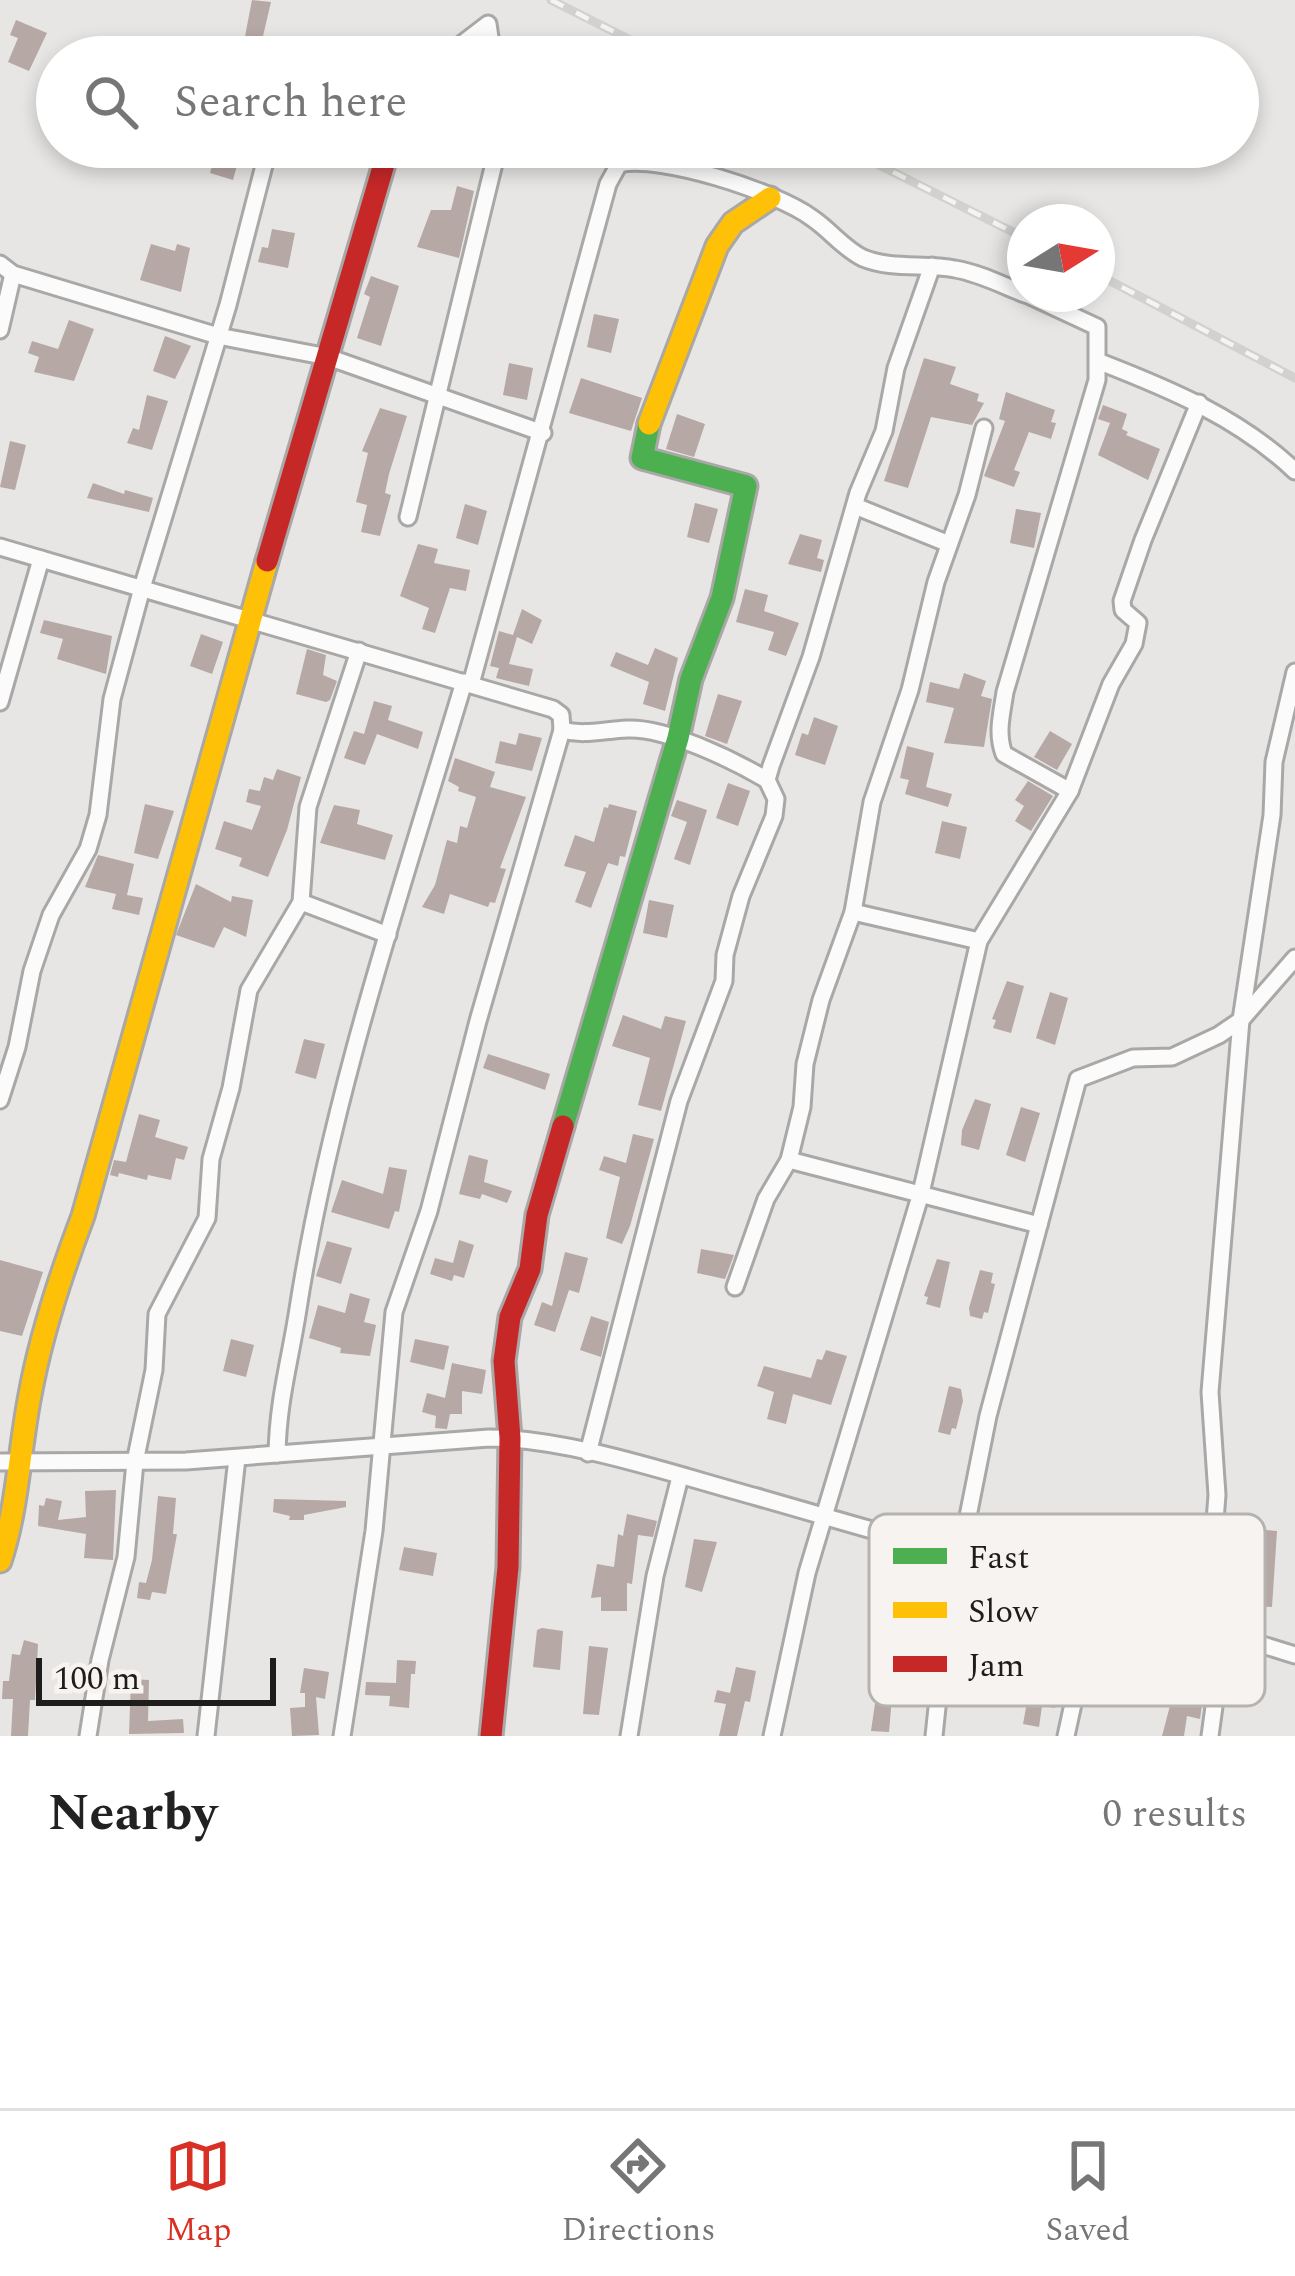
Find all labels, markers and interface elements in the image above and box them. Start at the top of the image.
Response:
search box [36,36,1259,168]
text: Search here [174,68,407,137]
icon: search [78,69,144,135]
north arrow [1007,204,1115,312]
legend [869,1514,1265,1706]
text: Fast [968,1533,1029,1583]
text: Slow [968,1587,1039,1637]
text: Jam [968,1641,1024,1691]
scale bar [36,1652,276,1705]
text: 100 m [54,1654,140,1704]
text: Nearby [48,1775,217,1853]
text: 0 results [1103,1785,1247,1844]
tab: Map [165,2133,231,2255]
tab: Directions [561,2133,715,2255]
tab: Saved [1045,2133,1130,2255]

